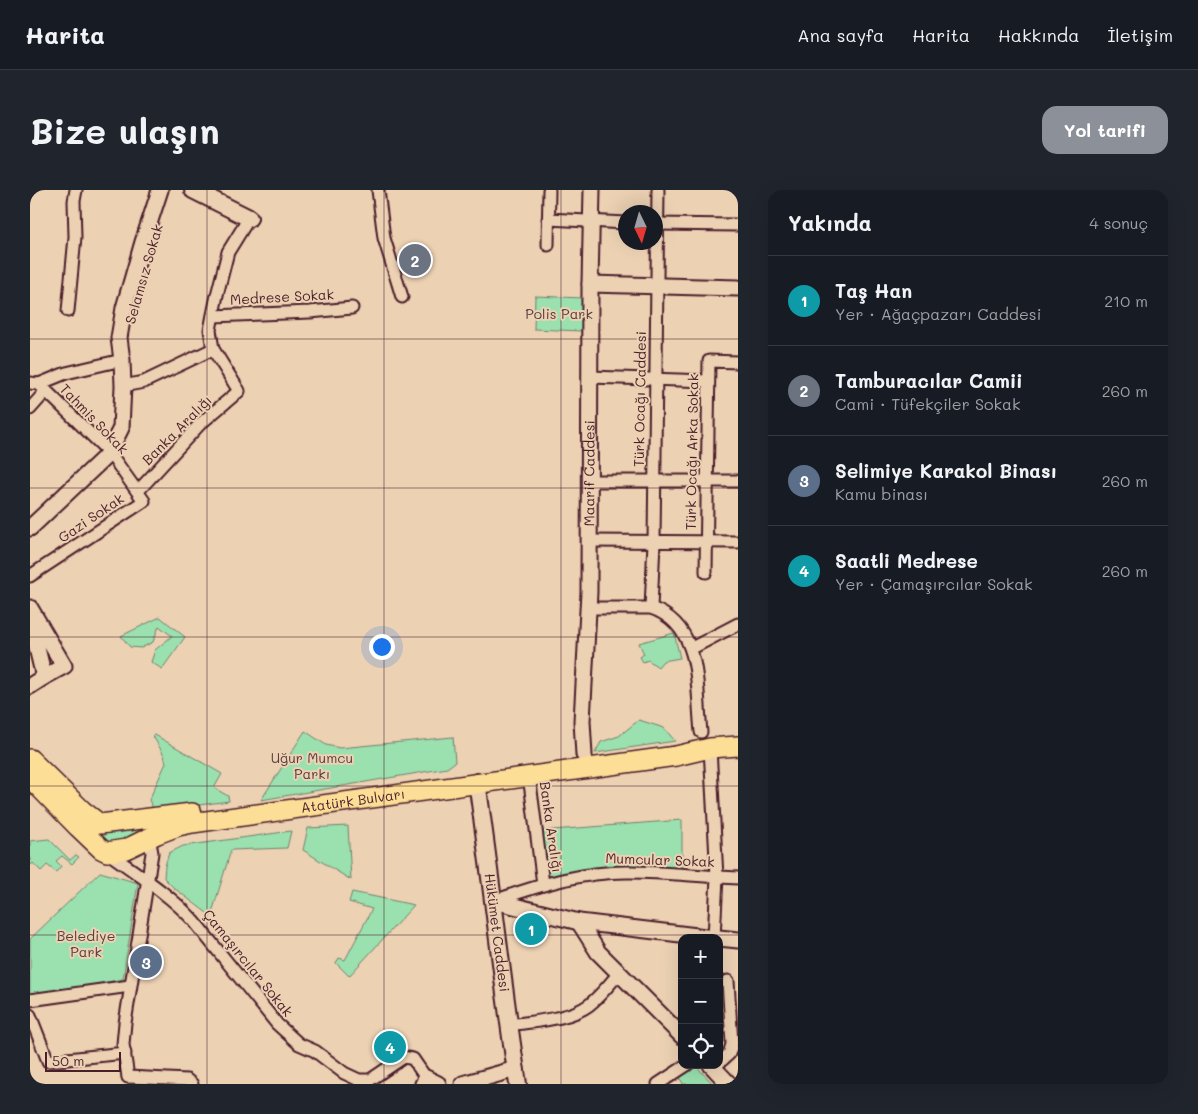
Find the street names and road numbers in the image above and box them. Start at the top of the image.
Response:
street label: Selamsız Sokak [120,222,167,326]
street label: Medrese Sokak [229,284,334,309]
street label: Türk Ocağı Caddesi [629,331,650,467]
street label: Türk Ocağı Arka Sokak [681,374,702,530]
street label: Tahmis Sokak [56,379,133,458]
street label: Banka Aralığı [138,391,216,469]
street label: Maarif Caddesi [579,420,599,526]
street label: Gazi Sokak [54,489,127,547]
street label: Banka Aralığı [536,780,567,874]
street label: Atatürk Bulvarı [300,784,406,817]
street label: Mumcular Sokak [605,848,715,871]
street label: Hükümet Caddesi [481,872,515,993]
street label: Çamaşırcılar Sokak [199,905,298,1020]

